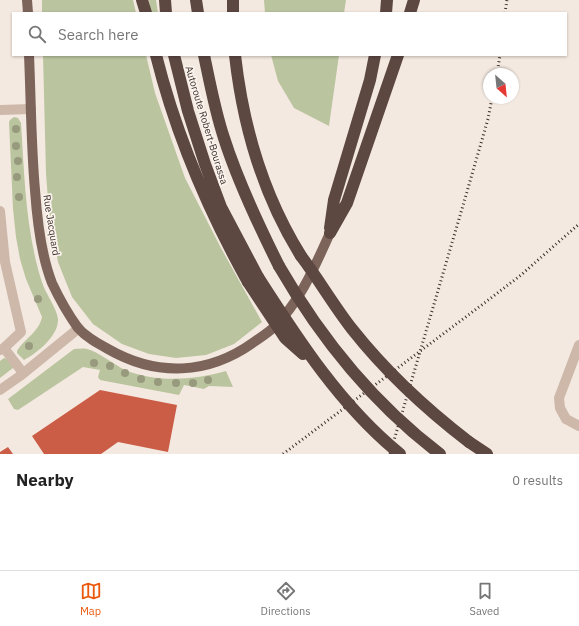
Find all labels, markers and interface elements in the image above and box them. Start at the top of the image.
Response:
search box [12,12,567,56]
icon: search [26,23,48,45]
text: Search here [58,25,138,44]
street label: Autoroute Robert-Bourassa [182,64,231,187]
north arrow [483,68,519,104]
street label: Rue Jacquard [40,194,63,257]
text: Nearby [16,469,74,491]
text: 0 results [512,472,563,489]
tab: Map [80,580,102,618]
tab: Directions [261,580,311,618]
tab: Saved [470,580,499,618]

